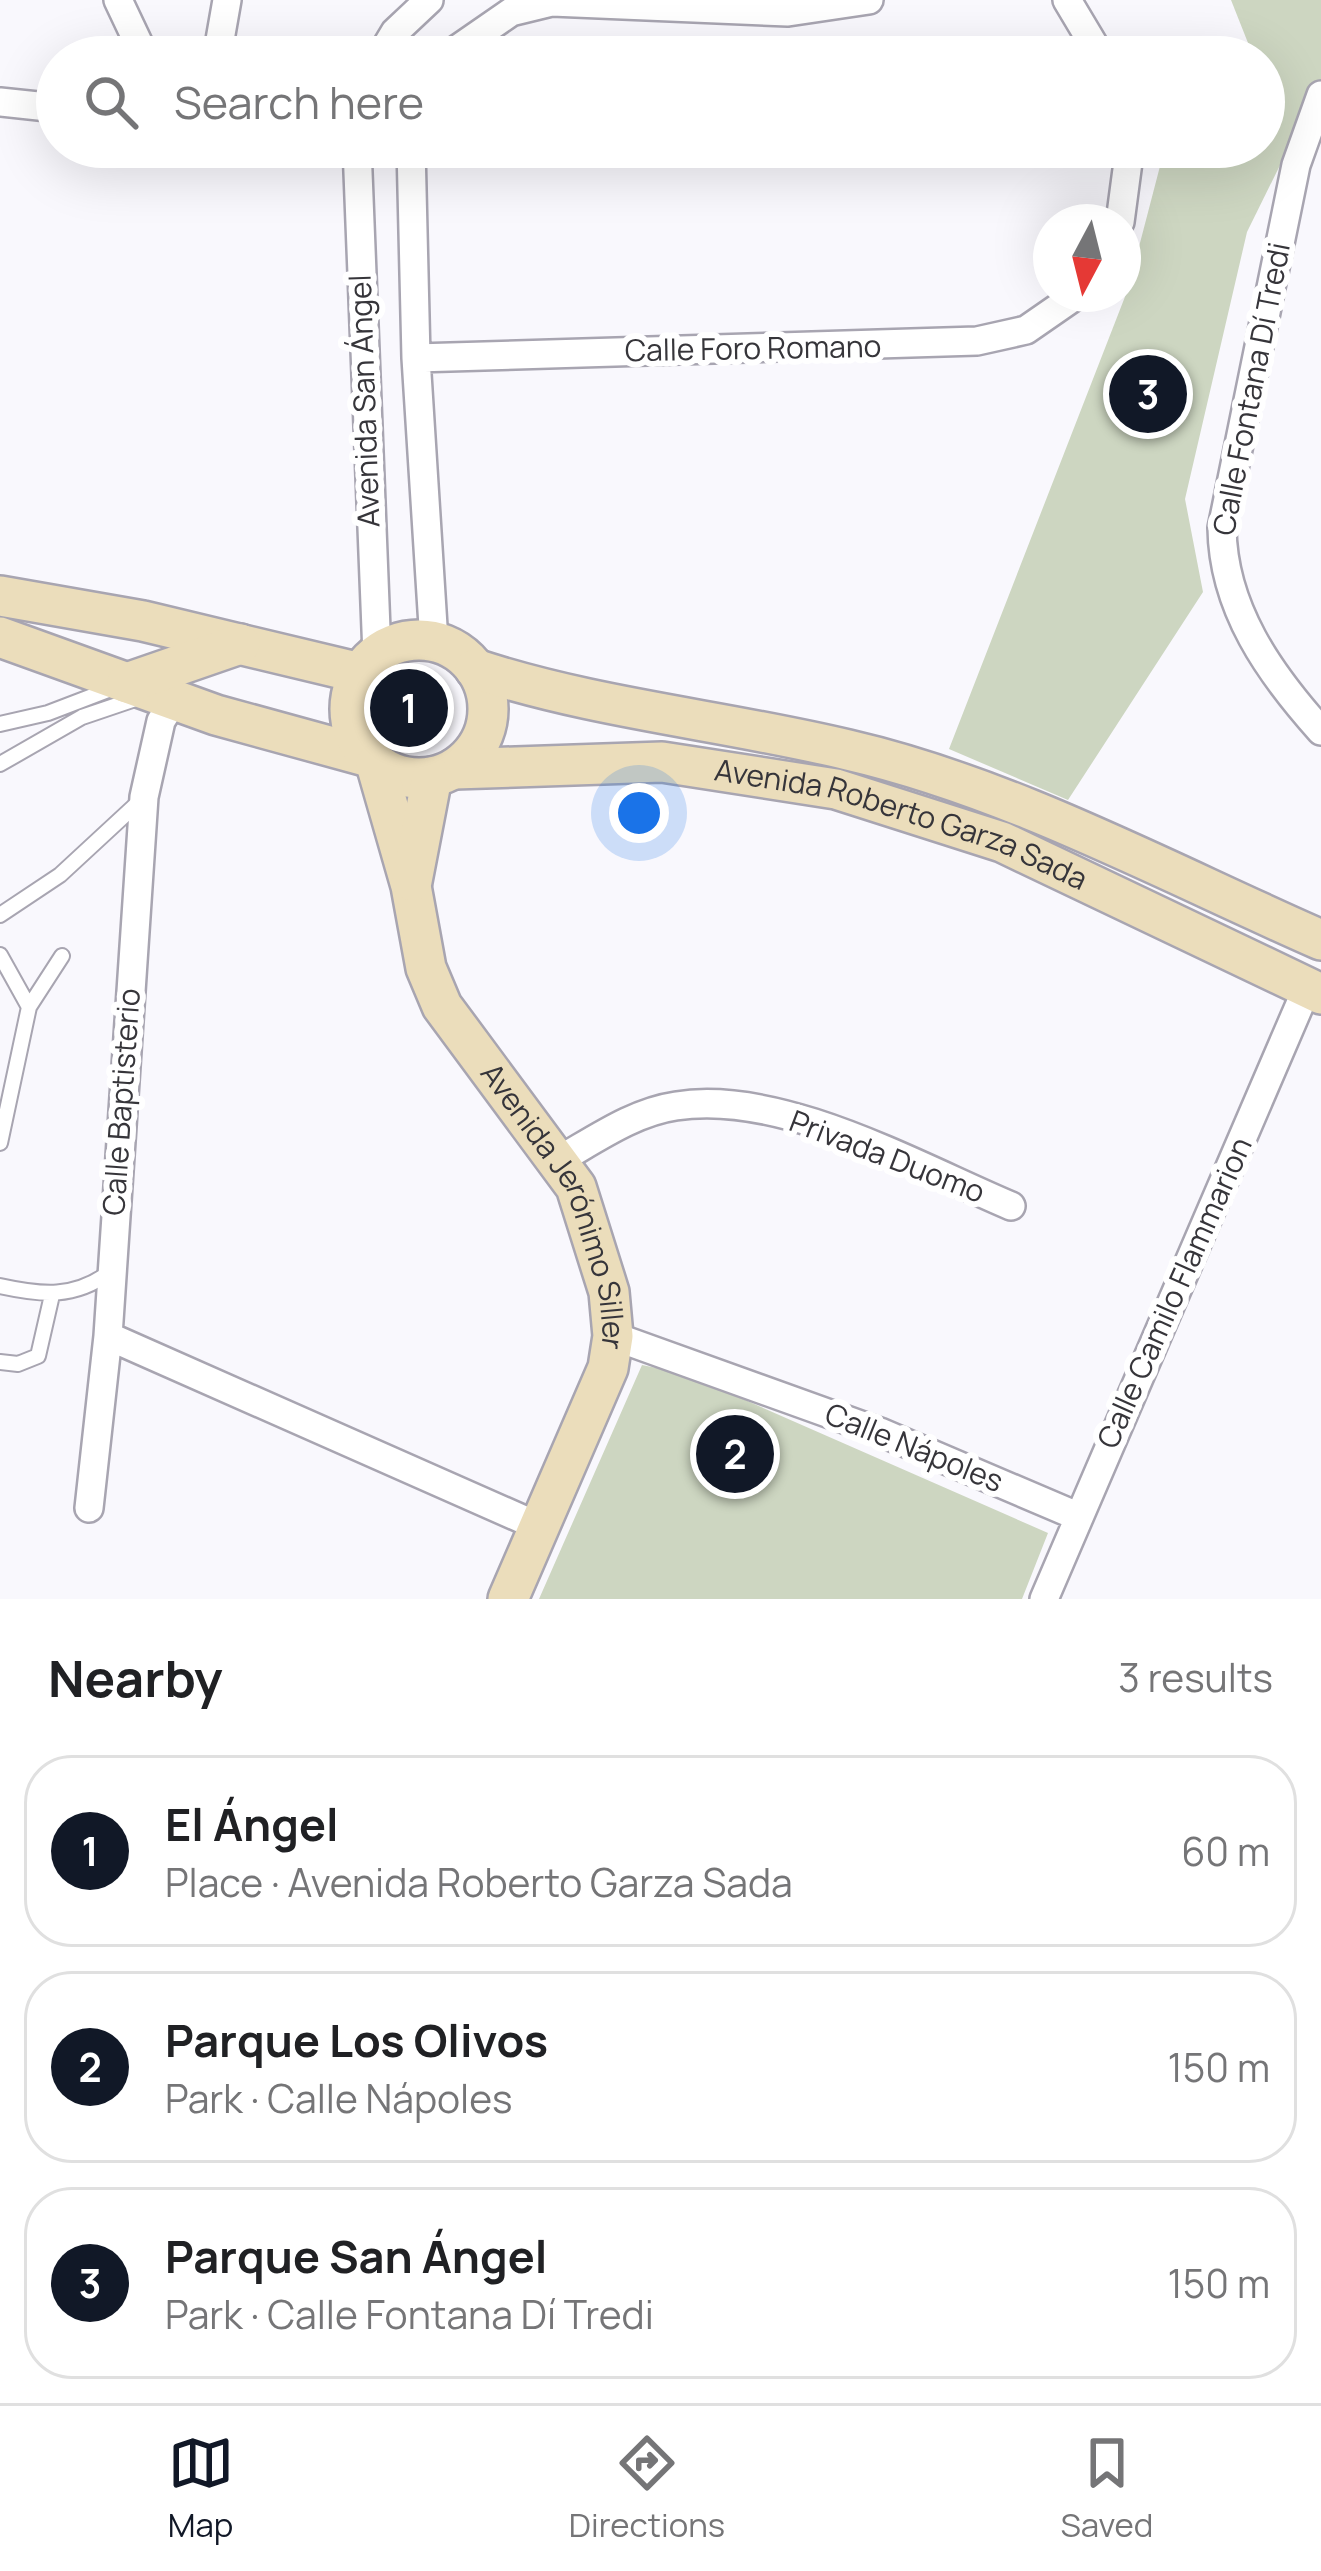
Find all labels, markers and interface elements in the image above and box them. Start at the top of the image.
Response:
search box [36,36,1285,168]
icon: search [78,69,144,135]
text: Search here [174,71,424,133]
north arrow [1033,204,1141,312]
street label: Calle Fontana Dí Tredi [1202,239,1299,539]
street label: Avenida San Ángel [339,274,388,528]
street label: Calle Foro Romano [624,325,882,370]
pin: 3 [1109,349,1187,439]
pin: 1 [370,663,448,753]
street label: Avenida Roberto Garza Sada [712,748,1094,899]
your location [609,783,669,843]
street label: Calle Baptisterio [92,987,149,1217]
street label: Avenida Jerónimo Siller [472,1054,635,1353]
street label: Privada Duomo [784,1100,991,1212]
street label: Calle Camilo Flammarion [1086,1130,1261,1455]
street label: Calle Nápoles [819,1392,1010,1501]
pin: 2 [696,1409,774,1499]
text: Nearby [48,1643,223,1712]
text: 3 results [1118,1650,1273,1704]
text: El Ángel [165,1793,339,1855]
text: 1 [81,1824,99,1878]
text: 60 m [1181,1824,1270,1878]
text: Place · Avenida Roberto Garza Sada [165,1855,793,1909]
text: Parque Los Olivos [165,2009,548,2071]
text: 2 [78,2040,102,2094]
text: 150 m [1168,2040,1270,2094]
text: Park · Calle Nápoles [165,2071,512,2125]
text: Parque San Ángel [165,2225,547,2287]
text: 3 [79,2256,101,2310]
text: 150 m [1168,2256,1270,2310]
text: Park · Calle Fontana Dí Tredi [165,2287,654,2341]
tab: Map [168,2430,234,2547]
tab: Directions [569,2430,725,2547]
tab: Saved [1060,2430,1153,2547]

